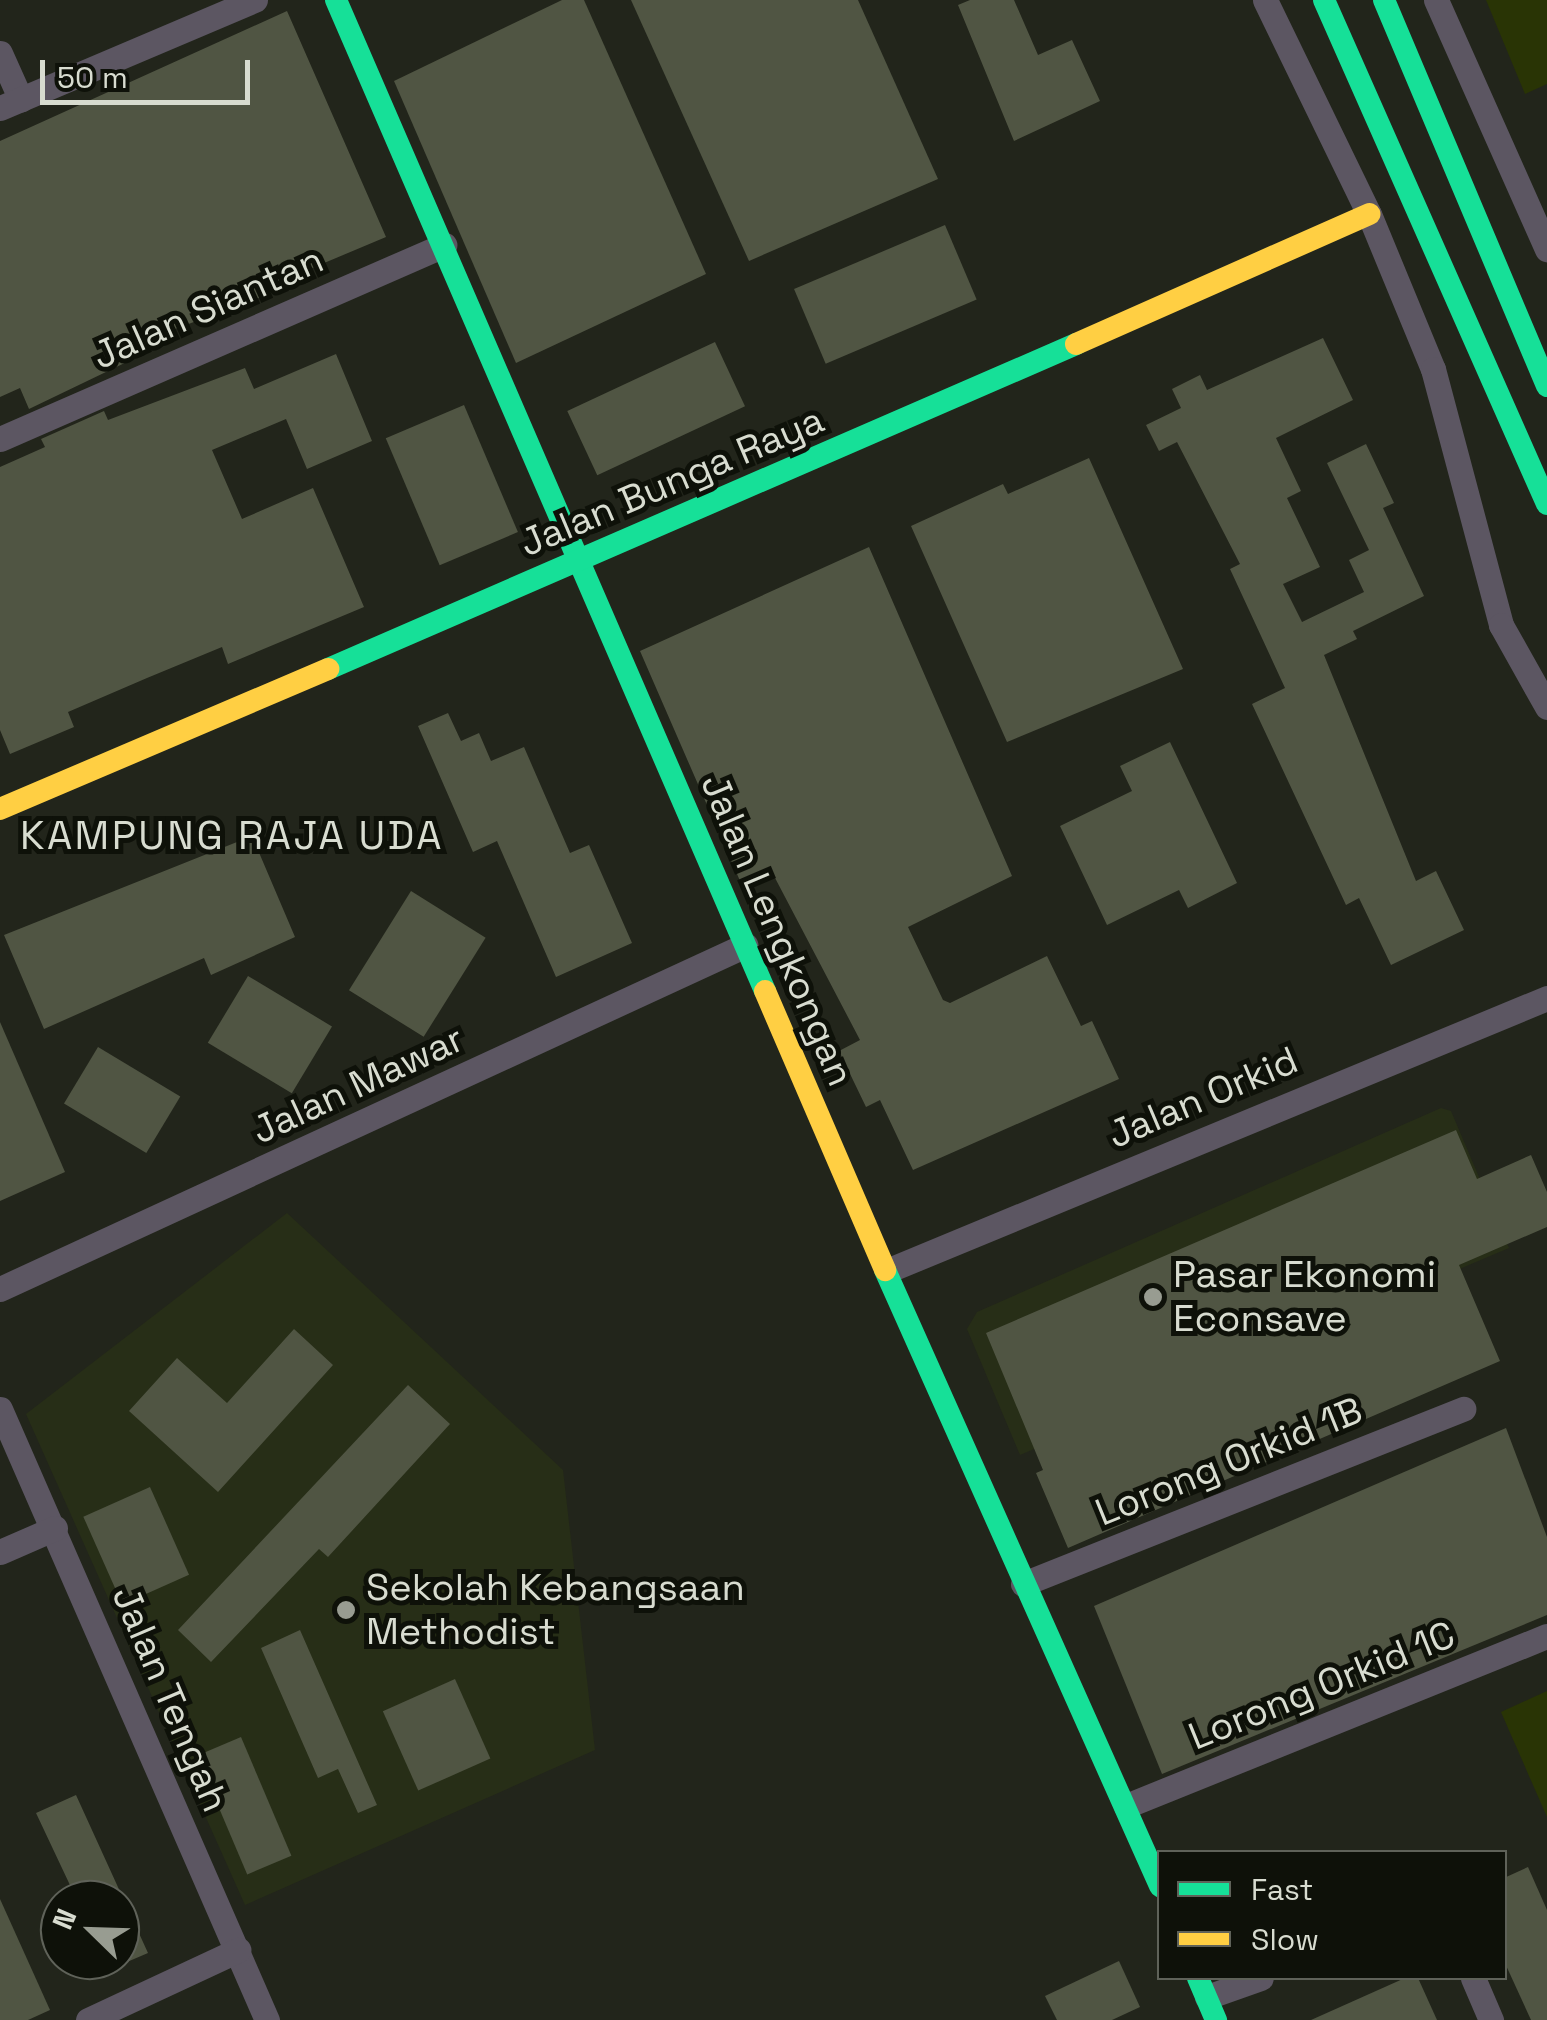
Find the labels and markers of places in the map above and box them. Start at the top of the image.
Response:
place label: Pasar Ekonomi Econsave [1173,1252,1436,1342]
marker: Pasar Ekonomi Econsave [1142,1286,1164,1308]
place label: Sekolah Kebangsaan Methodist [366,1565,745,1655]
marker: Sekolah Kebangsaan Methodist [335,1599,357,1621]

